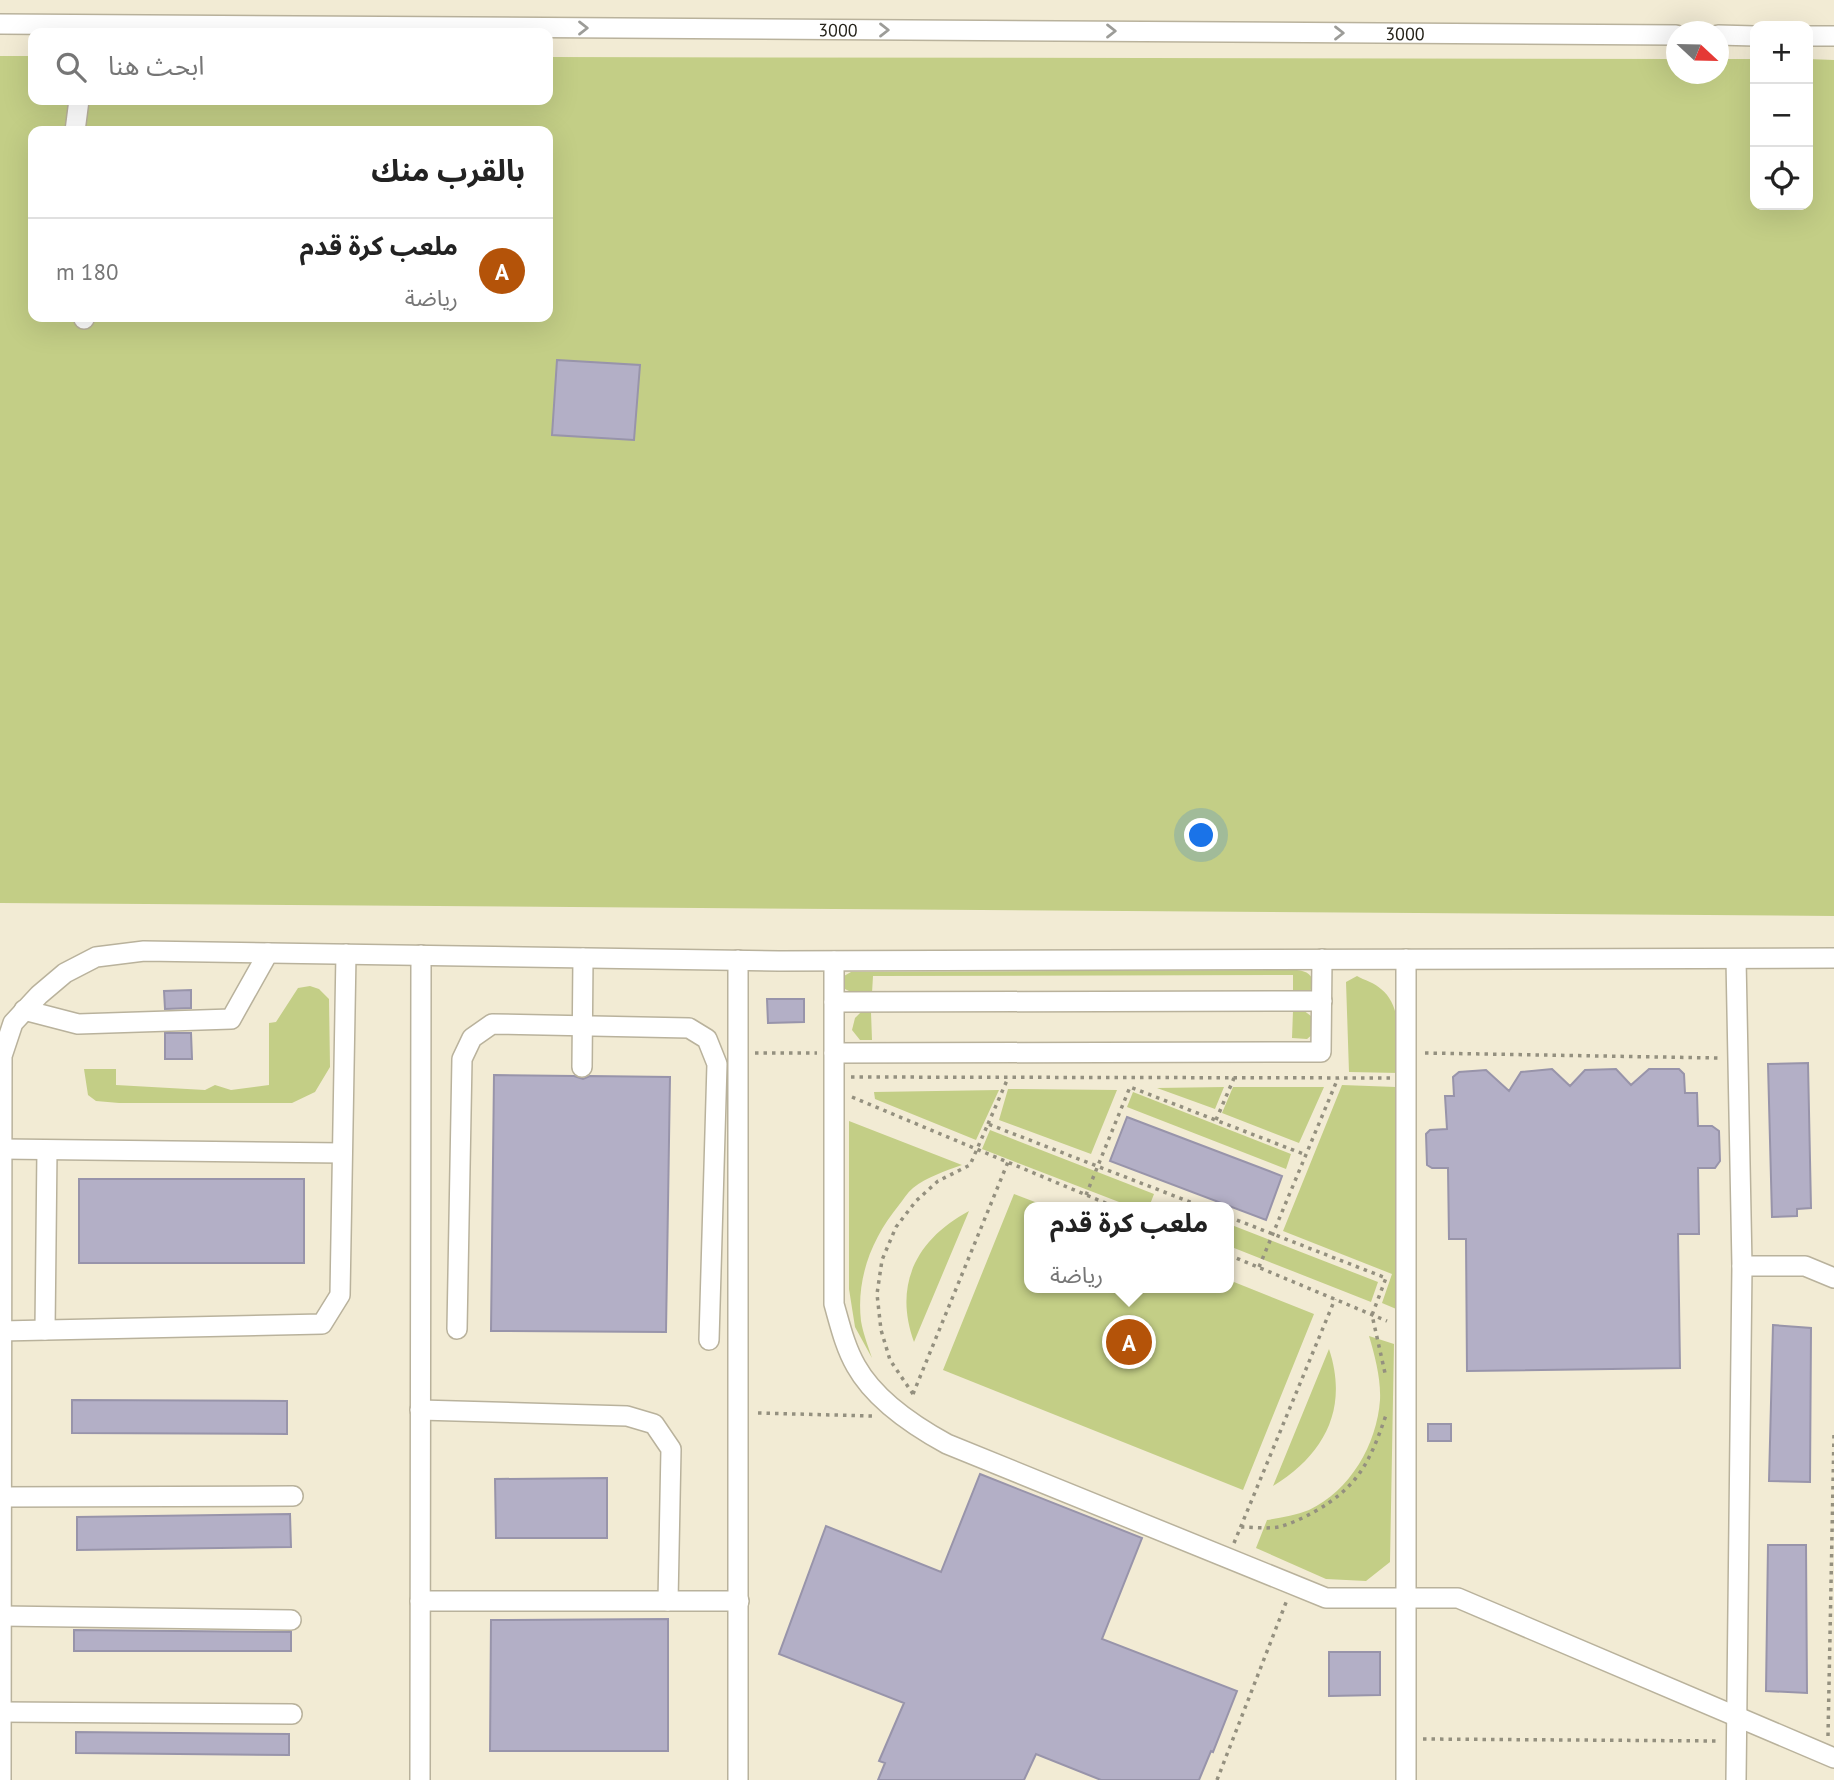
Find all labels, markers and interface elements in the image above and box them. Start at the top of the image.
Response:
street label: 3000 [818,18,858,41]
one-way arrow [578,20,588,36]
north arrow [1666,21,1729,84]
map controls [1750,21,1813,210]
button: + [1750,21,1813,84]
one-way arrow [879,22,889,38]
street label: 3000 [1385,22,1425,45]
one-way arrow [1106,23,1117,39]
one-way arrow [1334,25,1344,41]
search box [28,28,553,105]
icon: search [52,48,90,86]
text: ابحث هنا [108,49,205,82]
button: − [1750,84,1813,147]
button: locate [1750,147,1813,210]
text: بالقرب منك [371,150,525,189]
text: ملعب كرة قدم [300,229,458,262]
text: 180 m [56,257,118,286]
text: A [495,257,509,286]
text: رياضة [405,283,458,312]
your location [1184,818,1218,852]
popup [1024,1202,1234,1293]
text: ملعب كرة قدم [1050,1206,1208,1239]
text: رياضة [1050,1260,1103,1289]
pin: A [1106,1316,1152,1368]

